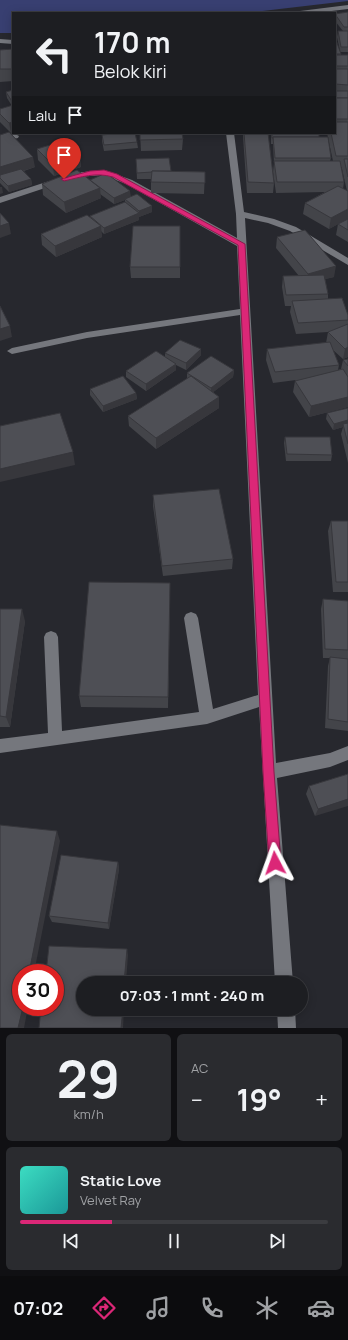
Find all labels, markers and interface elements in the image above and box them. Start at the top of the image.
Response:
text: 170 m [94,23,170,61]
icon: left [28,28,80,80]
text: Belok kiri [94,59,167,83]
icon: arrive [64,104,86,126]
text: Lalu [28,105,56,126]
pin [47,138,81,179]
icon: arrive [53,144,75,166]
position arrow [254,842,296,884]
speed limit sign: 30 [12,964,64,1016]
text: 07:03 · 1 mnt · 240 m [120,985,264,1006]
text: 29 [57,1043,120,1114]
text: AC [191,1059,208,1077]
text: 19° [236,1079,282,1120]
text: − [191,1085,203,1115]
text: + [315,1085,328,1115]
text: km/h [73,1105,104,1123]
text: Static Love [80,1170,161,1191]
text: Velvet Ray [80,1191,141,1209]
icon: previous [60,1230,82,1252]
icon: pause [163,1230,185,1252]
icon: next [266,1230,288,1252]
icon: directions [90,1294,118,1322]
icon: music [144,1294,172,1322]
icon: phone [198,1294,226,1322]
icon: climate [253,1294,281,1322]
icon: car [307,1294,335,1322]
text: 07:02 [13,1296,63,1320]

